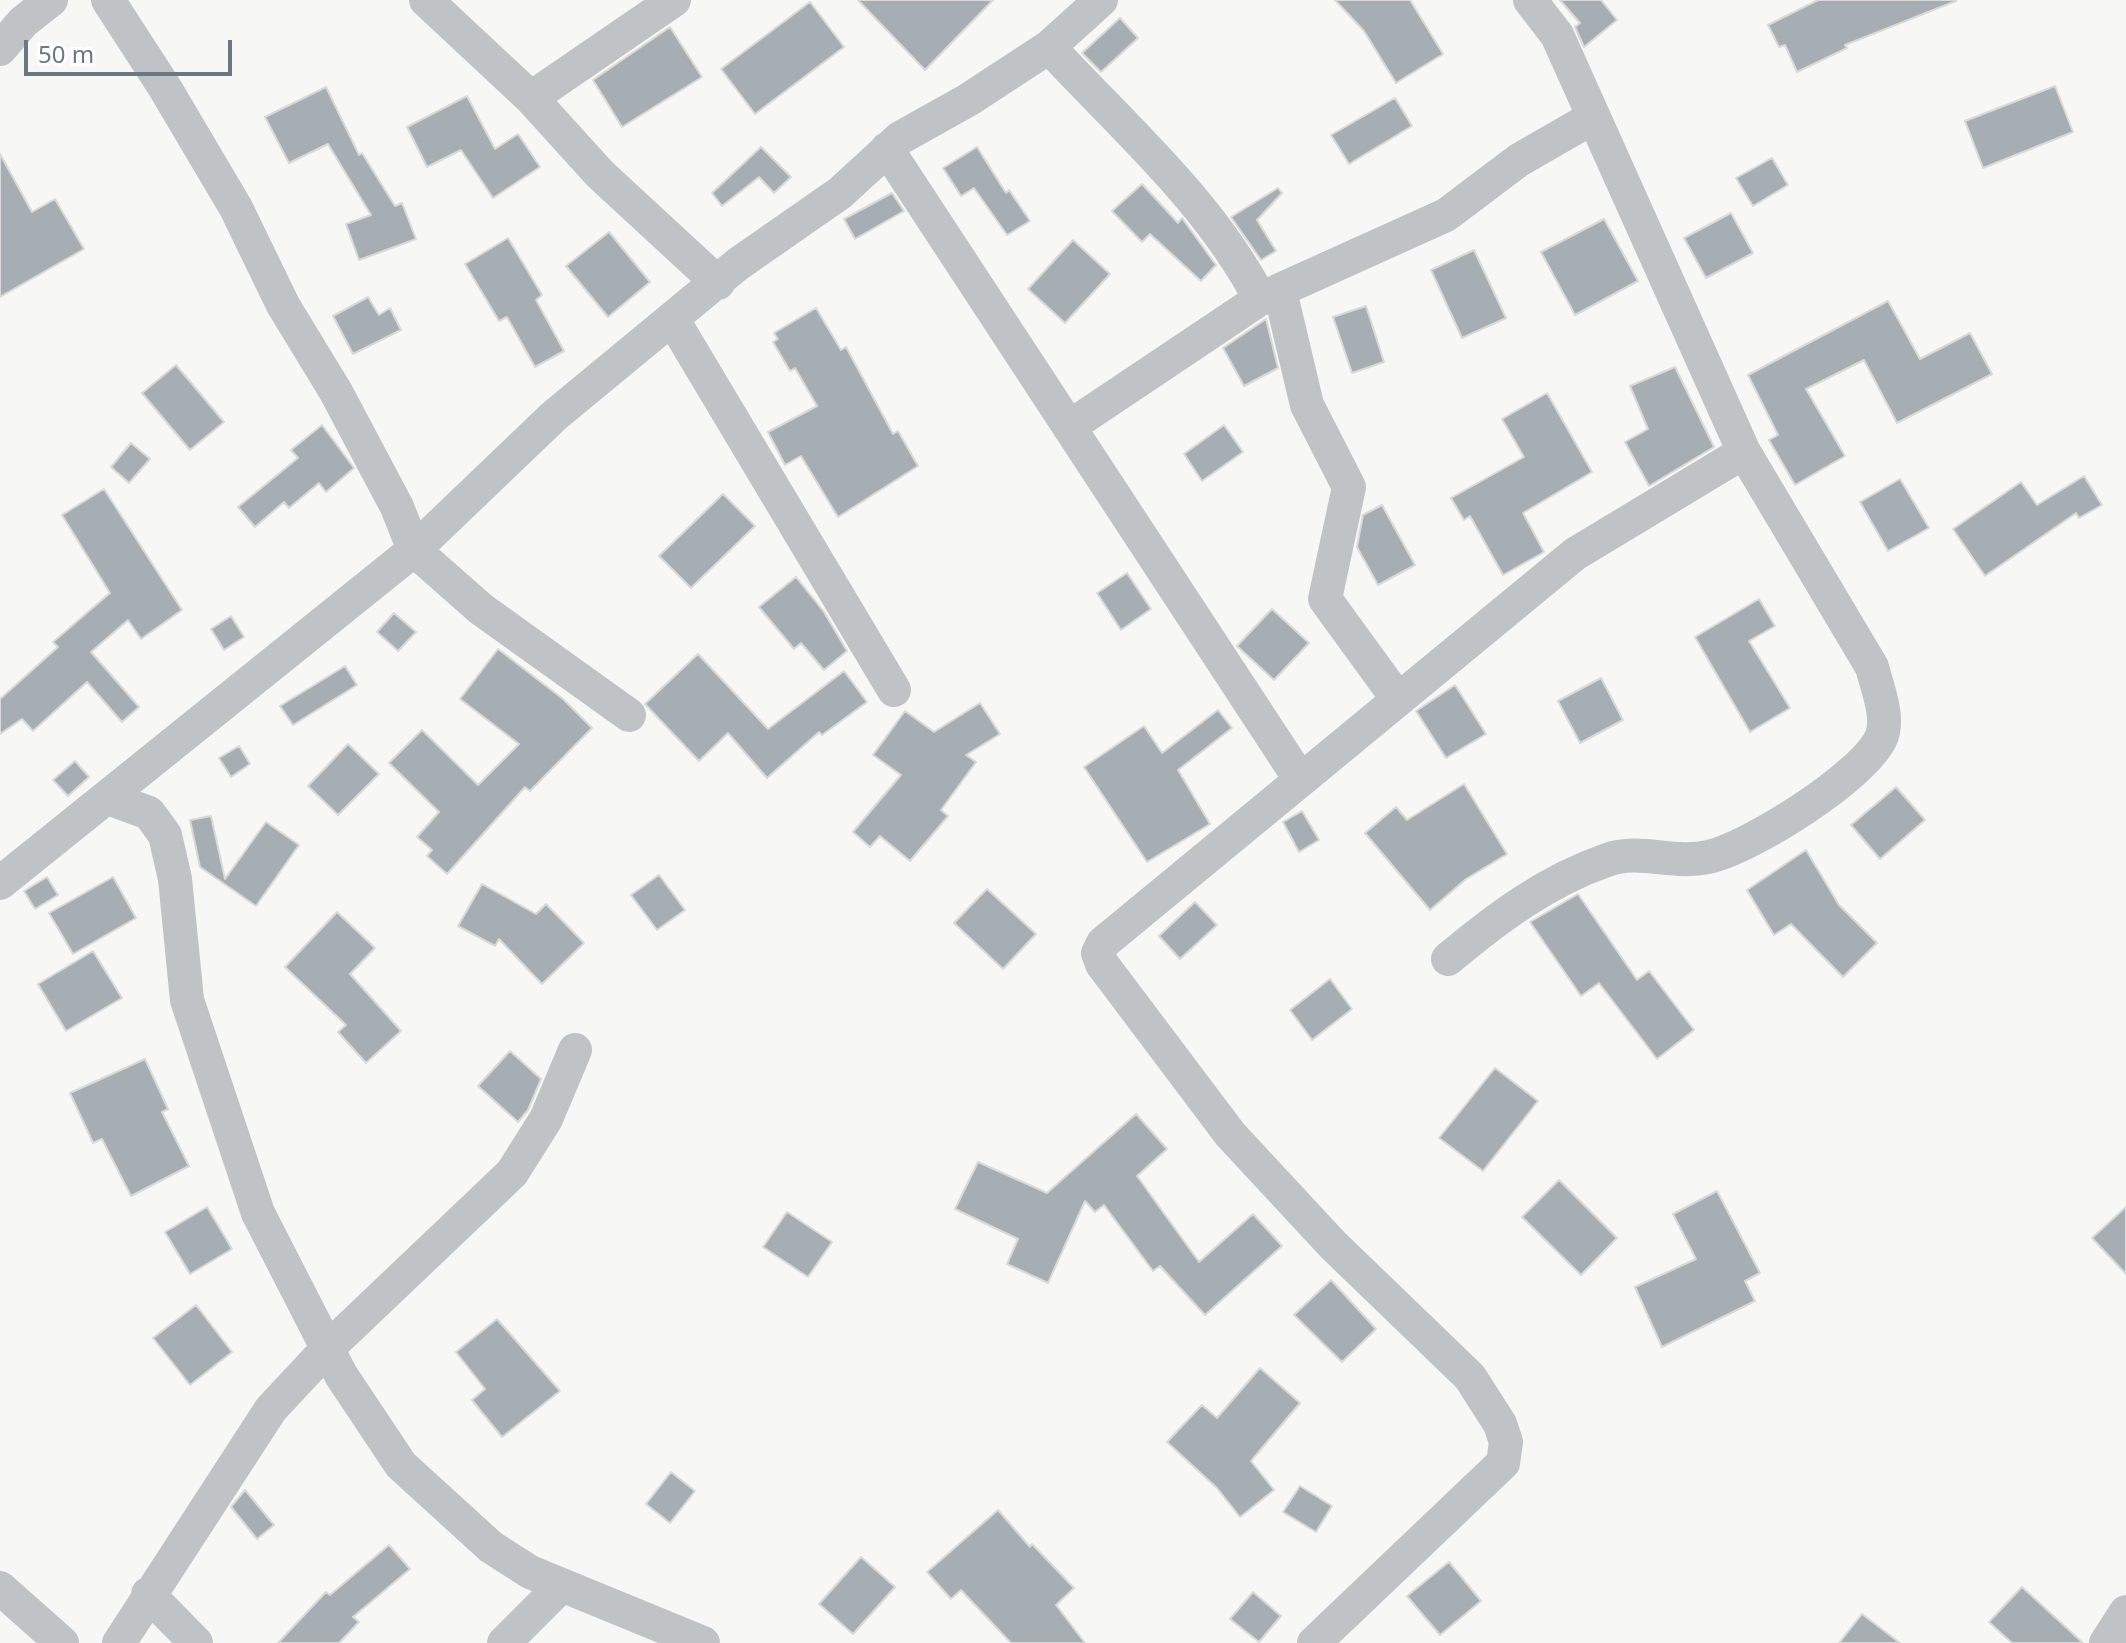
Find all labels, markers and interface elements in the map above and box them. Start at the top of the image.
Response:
scale bar [28,24,236,74]
text: 50 m [38,37,94,70]

